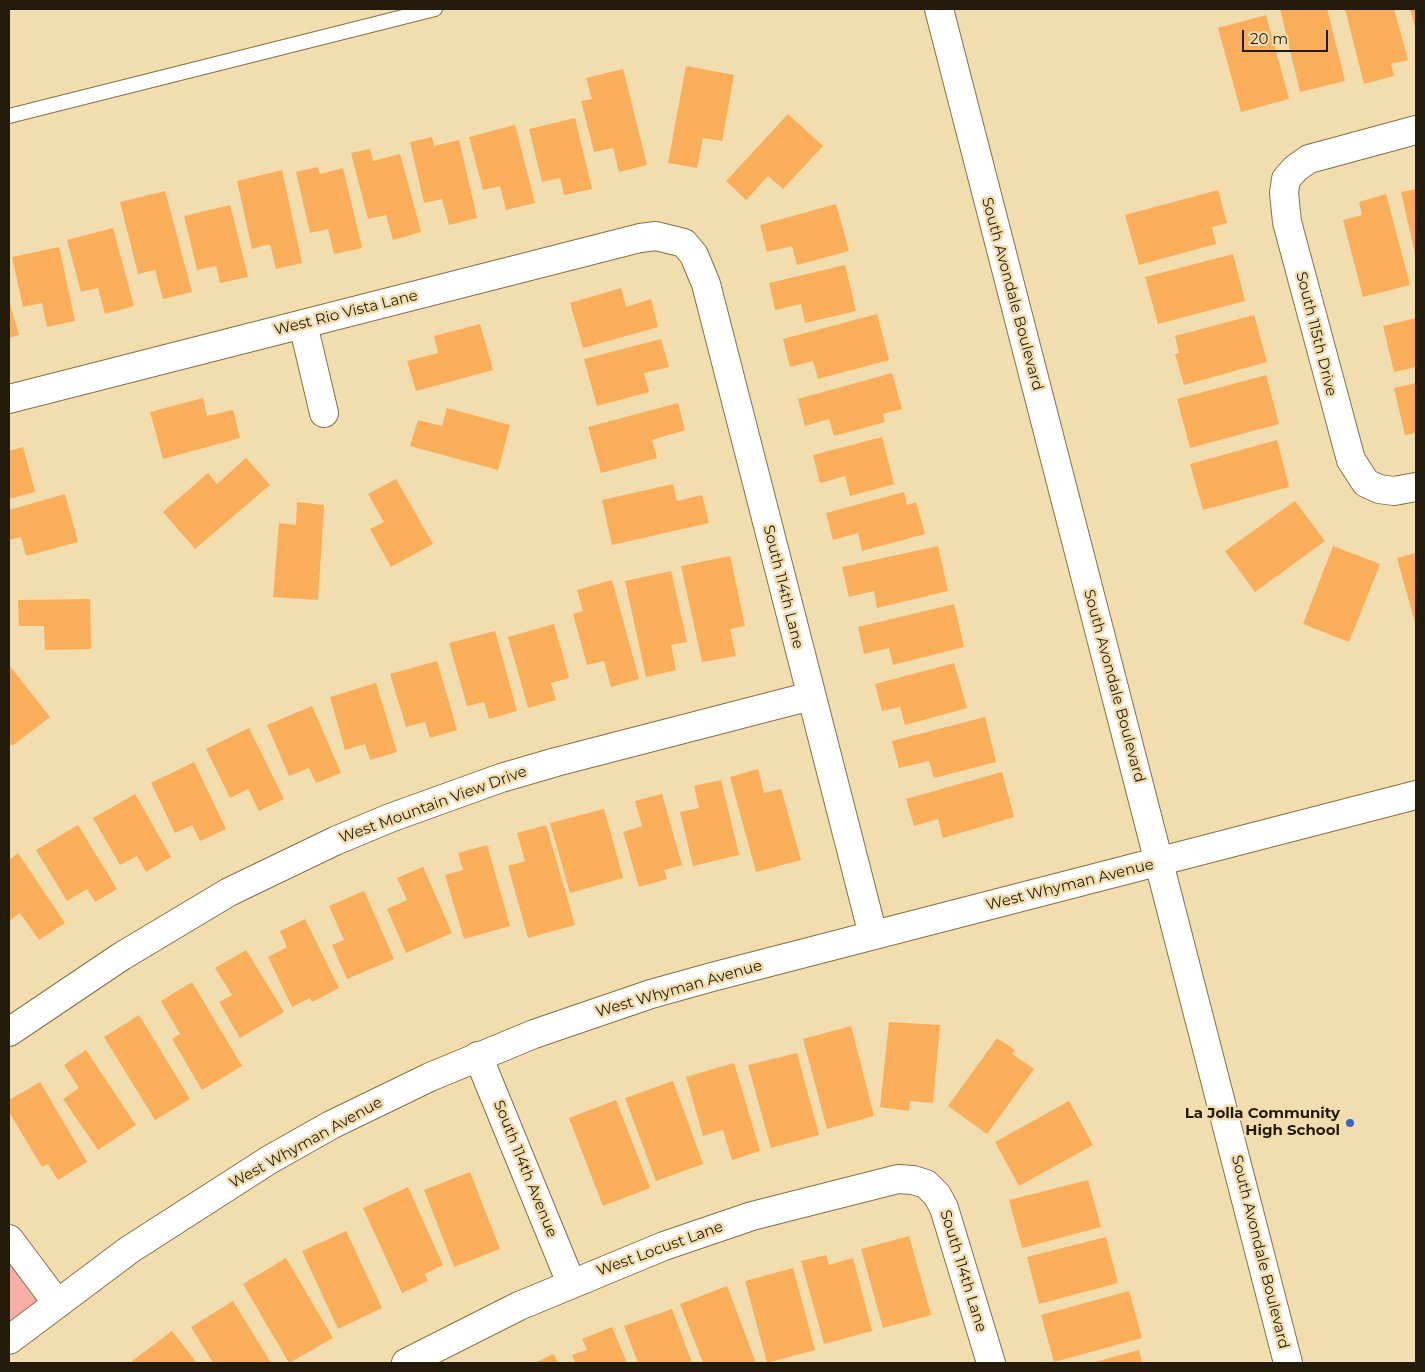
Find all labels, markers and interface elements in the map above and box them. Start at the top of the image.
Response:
scale bar [1245,20,1331,52]
text: 20 m [1250,29,1288,48]
street label: South Avondale Boulevard [978,195,1046,393]
street label: South 115th Drive [1292,270,1340,398]
street label: West Rio Vista Lane [272,286,420,340]
street label: South 114th Lane [759,523,807,651]
street label: South Avondale Boulevard [1080,587,1148,785]
street label: West Mountain View Drive [337,763,529,847]
street label: West Whyman Avenue [984,855,1156,915]
street label: West Whyman Avenue [594,957,764,1021]
street label: West Whyman Avenue [226,1093,386,1193]
street label: South 114th Avenue [489,1098,561,1240]
place label: La Jolla Community High School [1185,1105,1340,1140]
marker: La Jolla Community High School [1344,1117,1356,1129]
street label: South Avondale Boulevard [1227,1153,1293,1351]
street label: South 114th Lane [936,1208,990,1334]
street label: West Locust Lane [594,1218,726,1280]

